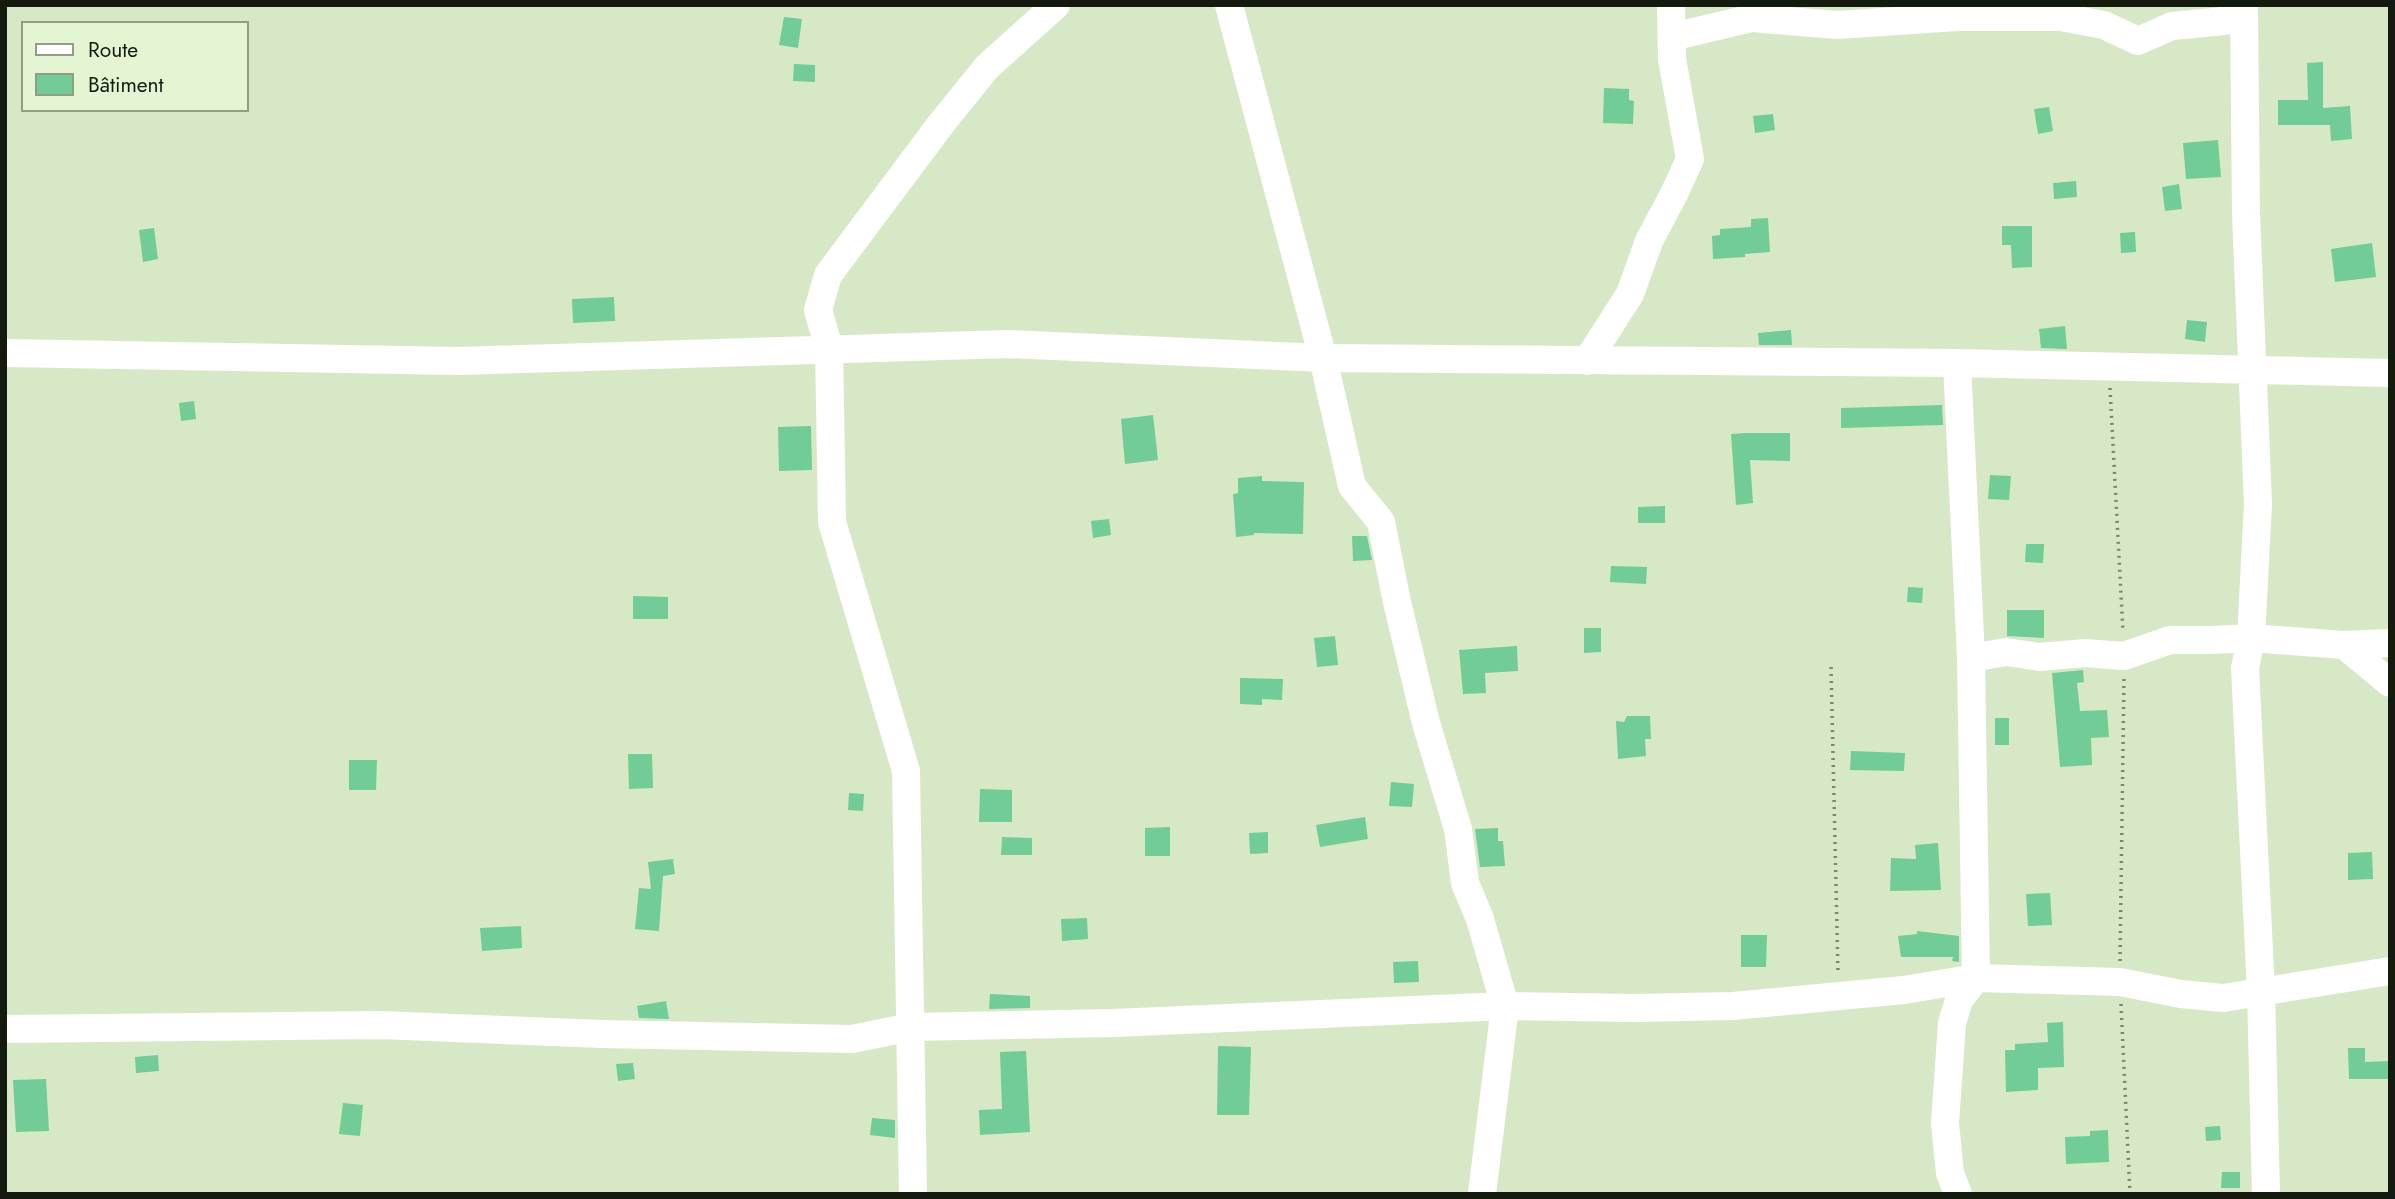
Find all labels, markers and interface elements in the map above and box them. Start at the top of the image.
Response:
legend [21,21,248,112]
text: Route [88,35,138,65]
text: Bâtiment [88,70,164,100]

